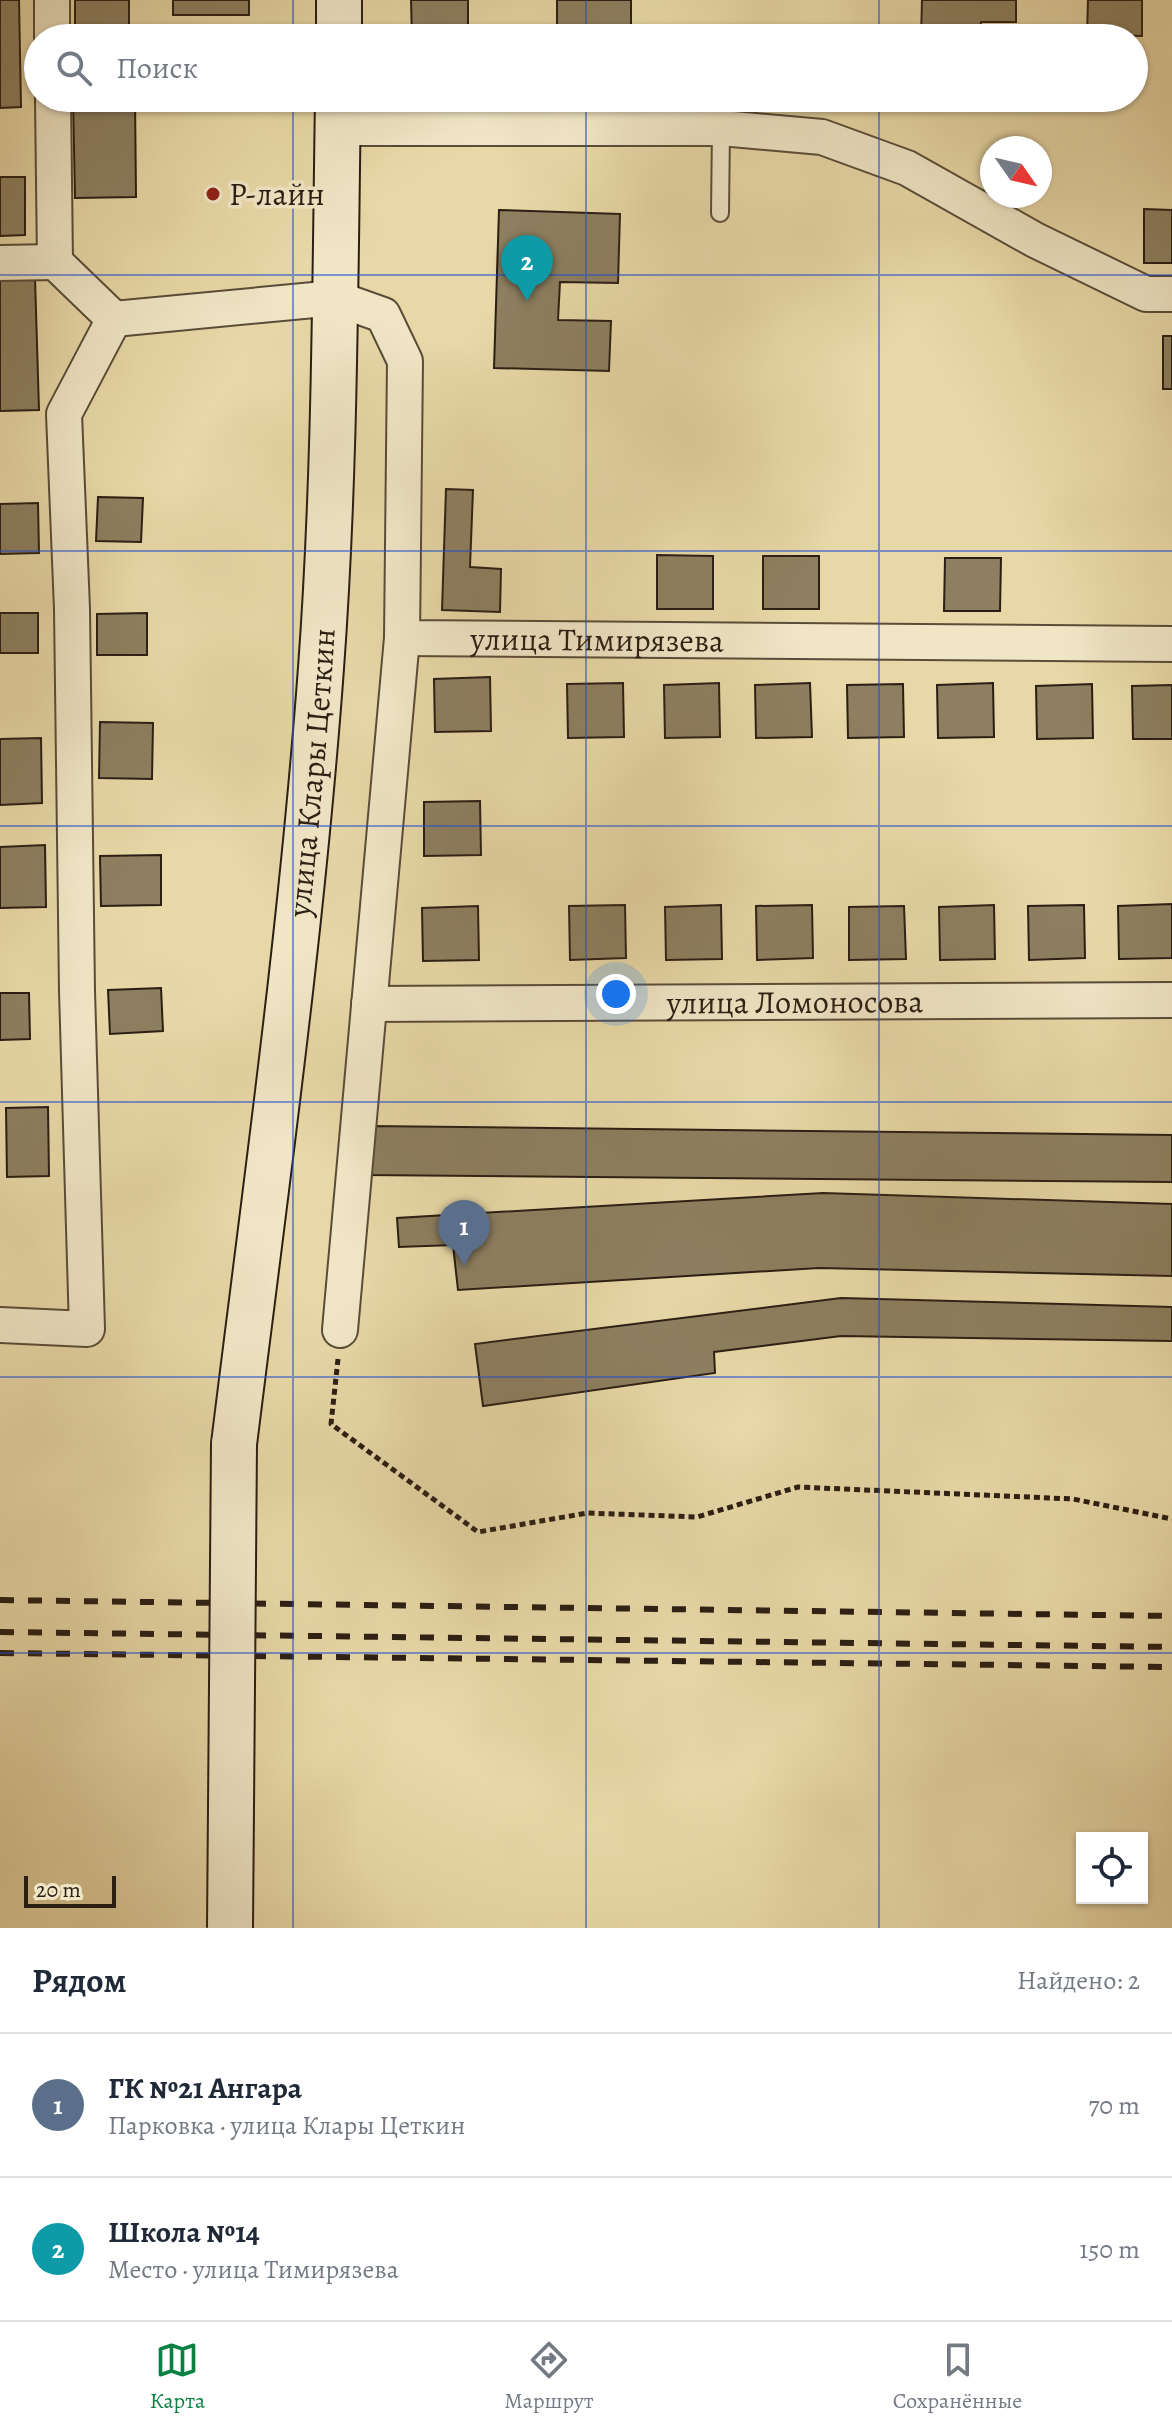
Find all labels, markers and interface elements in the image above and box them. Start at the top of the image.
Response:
search box [24,24,1148,112]
icon: search [52,46,96,90]
text: Поиск [116,48,198,88]
north arrow [980,136,1052,208]
place label: Р-лайн [229,172,325,216]
marker: Р-лайн [204,185,222,203]
pin: 2 [501,235,553,301]
street label: улица Тимирязева [469,617,724,663]
street label: улица Клары Цеткин [276,627,346,920]
your location [596,974,636,1014]
street label: улица Ломоносова [666,979,924,1025]
pin: 1 [438,1200,490,1266]
map controls [1076,1832,1148,1904]
button: locate [1076,1832,1148,1904]
scale bar [24,1872,116,1908]
text: 20 m [36,1875,81,1905]
text: Рядом [32,1957,126,2004]
text: Найдено: 2 [1017,1963,1140,1998]
text: ГК №21 Ангара [108,2068,302,2108]
text: 1 [53,2088,63,2123]
text: 70 m [1088,2088,1140,2123]
text: Парковка · улица Клары Цеткин [108,2108,465,2143]
text: Школа №14 [108,2212,260,2252]
text: 2 [52,2232,64,2267]
text: 150 m [1079,2232,1140,2267]
text: Место · улица Тимирязева [108,2252,399,2287]
tab: Карта [150,2338,205,2416]
tab: Маршрут [504,2338,593,2416]
tab: Сохранённые [893,2338,1022,2416]

